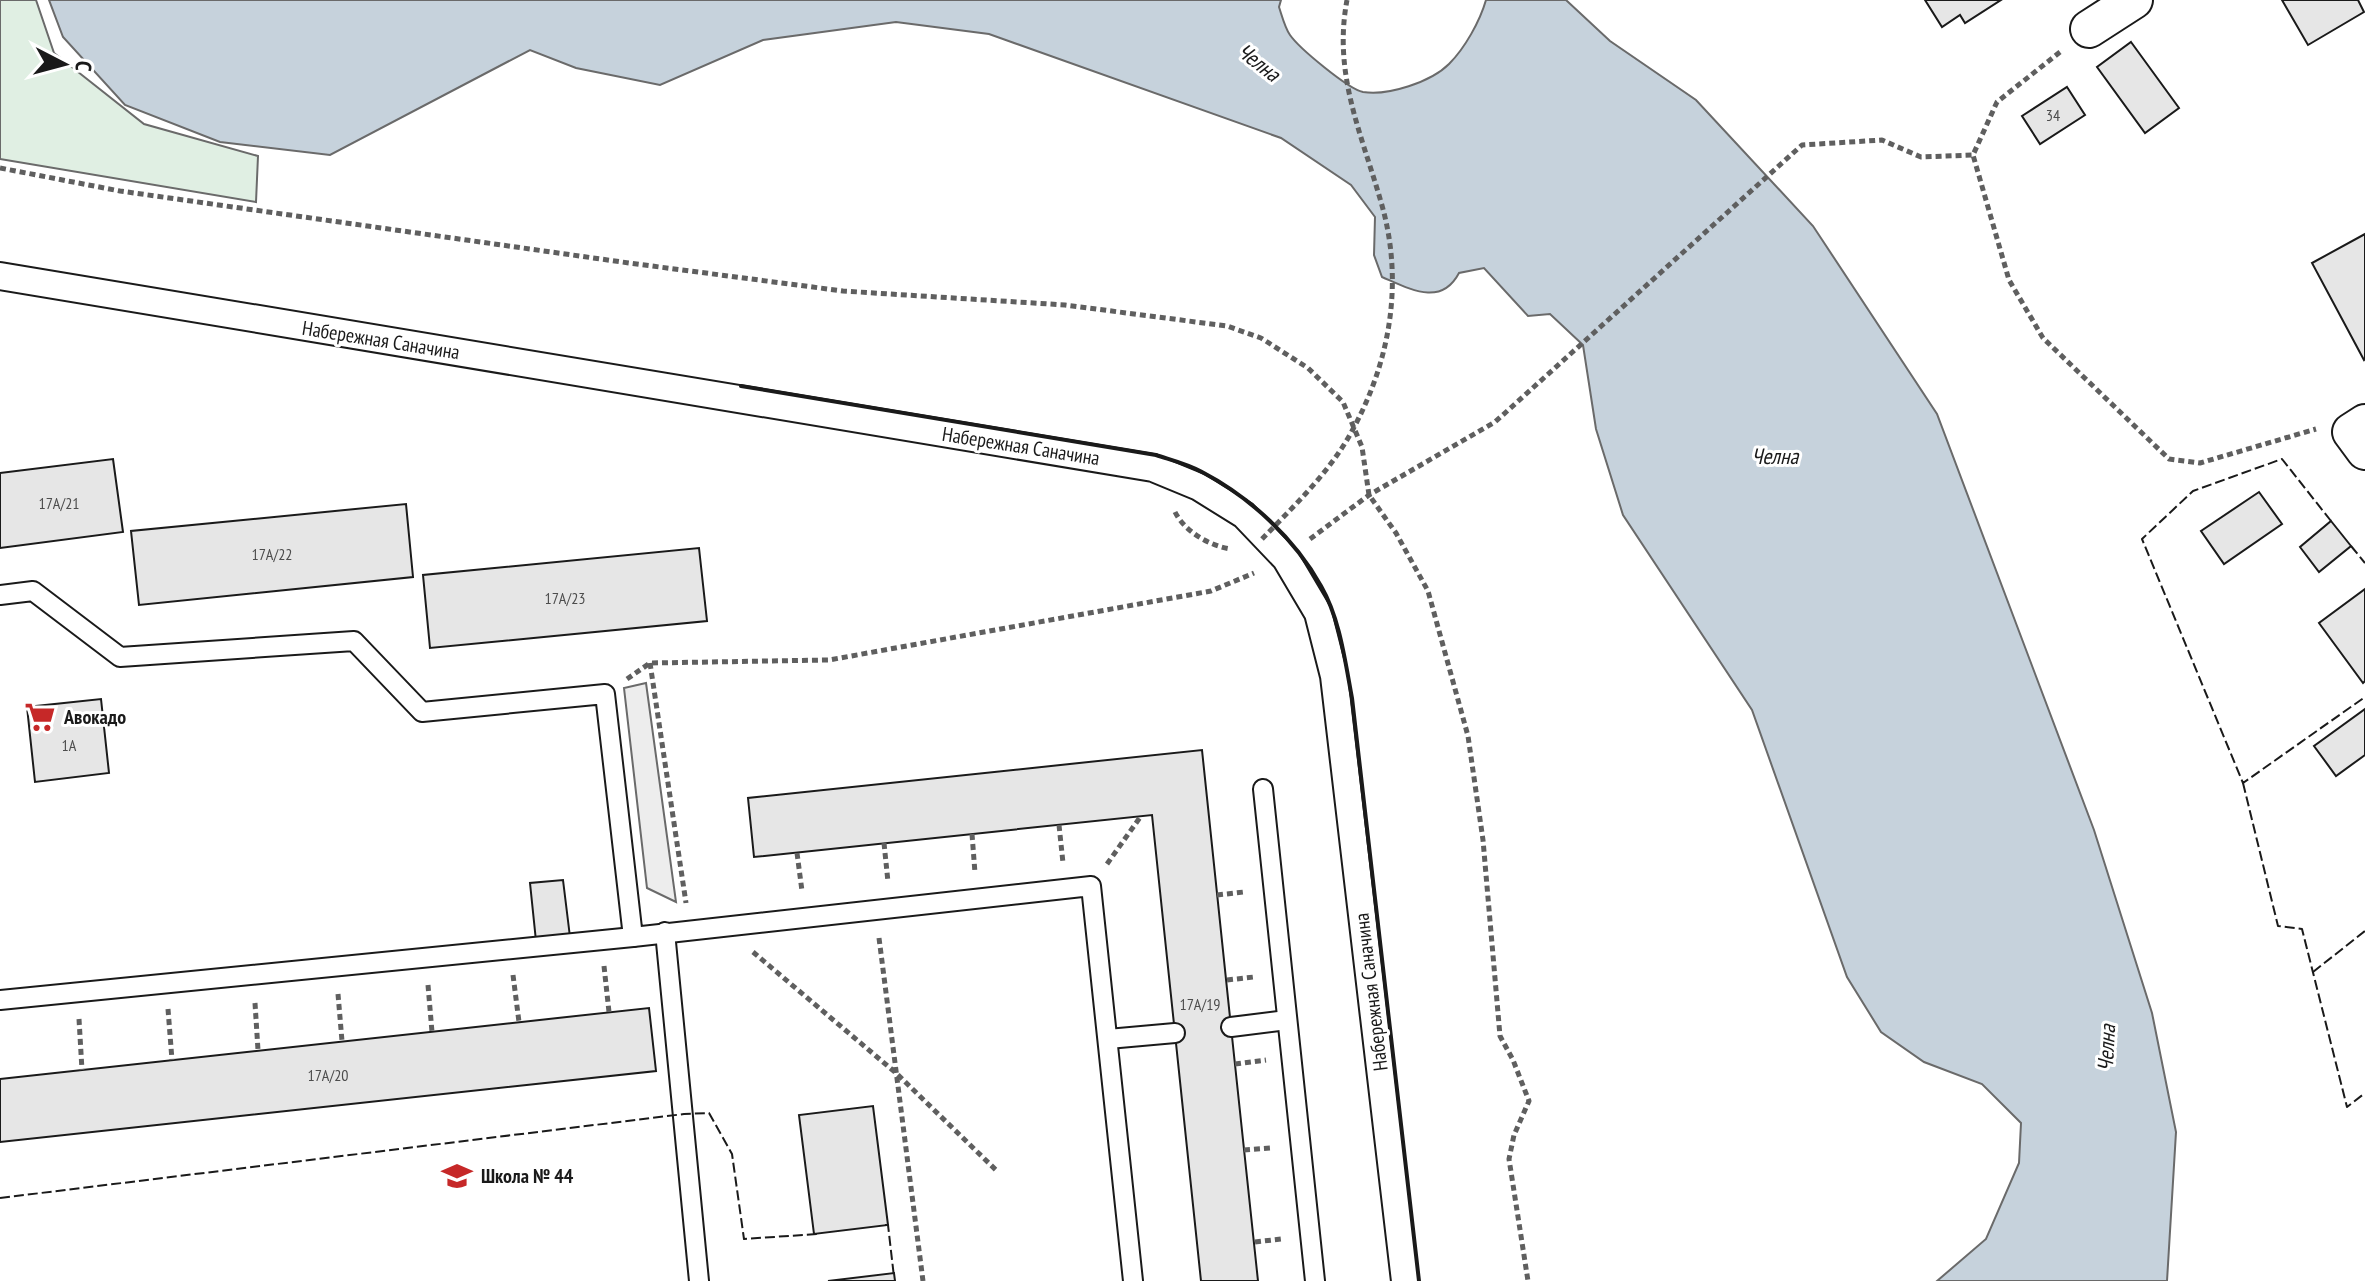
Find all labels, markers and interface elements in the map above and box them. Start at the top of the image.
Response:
north arrow [24,24,104,104]
water label: Челна [1232,37,1287,88]
text: С [69,60,98,73]
house number: 34 [2046,105,2060,125]
street label: Набережная Саначина [300,315,462,365]
street label: Набережная Саначина [940,421,1102,471]
water label: Челна [1752,442,1800,470]
house number: 17А/21 [38,493,80,513]
house number: 17А/22 [251,544,293,564]
house number: 17А/23 [544,588,586,608]
supermarket icon: Авокадо [23,700,57,734]
place label: Авокадо [63,704,126,730]
house number: 1А [62,735,77,755]
street label: Набережная Саначина [1348,911,1394,1073]
house number: 17А/19 [1179,994,1221,1014]
water label: Челна [2091,1023,2121,1072]
house number: 17А/20 [307,1065,349,1085]
school or university icon: Школа № 44 [440,1159,474,1193]
place label: Школа № 44 [481,1163,574,1189]

